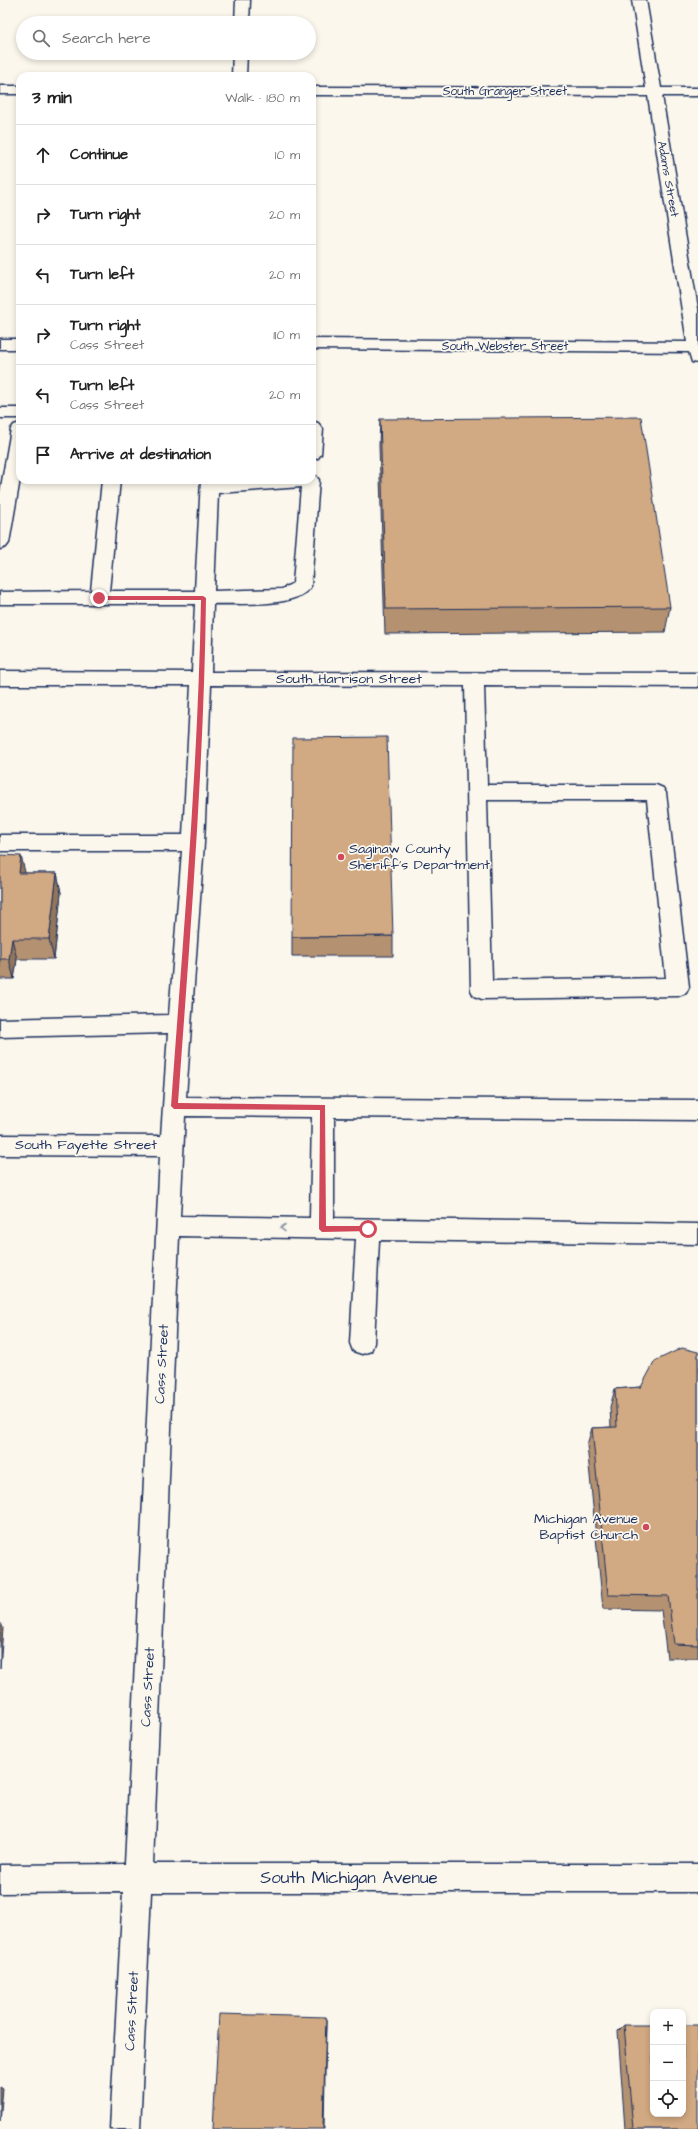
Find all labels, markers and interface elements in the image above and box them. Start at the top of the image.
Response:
search box [16,16,316,60]
icon: search [30,27,52,49]
text: Search here [62,28,151,49]
street label: South Granger Street [443,83,567,101]
text: 3 min [32,86,72,110]
text: Walk · 180 m [225,89,300,107]
street label: Adams Street [653,140,683,219]
icon: ahead [32,144,54,166]
text: Continue [70,144,128,165]
text: 10 m [275,146,300,164]
icon: right [32,204,54,226]
text: Turn right [70,204,141,225]
text: 20 m [269,206,300,224]
icon: left [32,264,54,286]
text: Turn left [70,264,134,285]
text: 20 m [269,266,300,284]
text: Turn right [70,315,141,336]
icon: right [32,324,54,346]
text: 110 m [273,326,300,344]
text: Cass Street [70,336,144,354]
street label: South Webster Street [442,338,568,355]
text: Turn left [70,375,134,396]
icon: left [32,384,54,406]
text: 20 m [269,386,300,404]
text: Cass Street [70,396,144,414]
icon: arrive [32,444,54,466]
text: Arrive at destination [70,444,211,465]
route end [90,589,108,607]
street label: South Harrison Street [276,669,422,689]
place label: Saginaw County Sheriff's Department [349,839,490,875]
marker: Saginaw County Sheriff's Department [336,852,346,862]
street label: South Fayette Street [15,1135,157,1155]
route start [359,1220,377,1238]
one-way arrow [280,1224,286,1232]
street label: Cass Street [150,1323,174,1404]
place label: Michigan Avenue Baptist Church [534,1509,638,1545]
marker: Michigan Avenue Baptist Church [641,1522,651,1532]
street label: Cass Street [136,1646,160,1727]
street label: South Michigan Avenue [260,1866,438,1891]
street label: Cass Street [120,1970,144,2051]
map controls [650,2009,686,2117]
button: + [650,2009,686,2045]
button: − [650,2045,686,2081]
button: locate [650,2081,686,2117]

